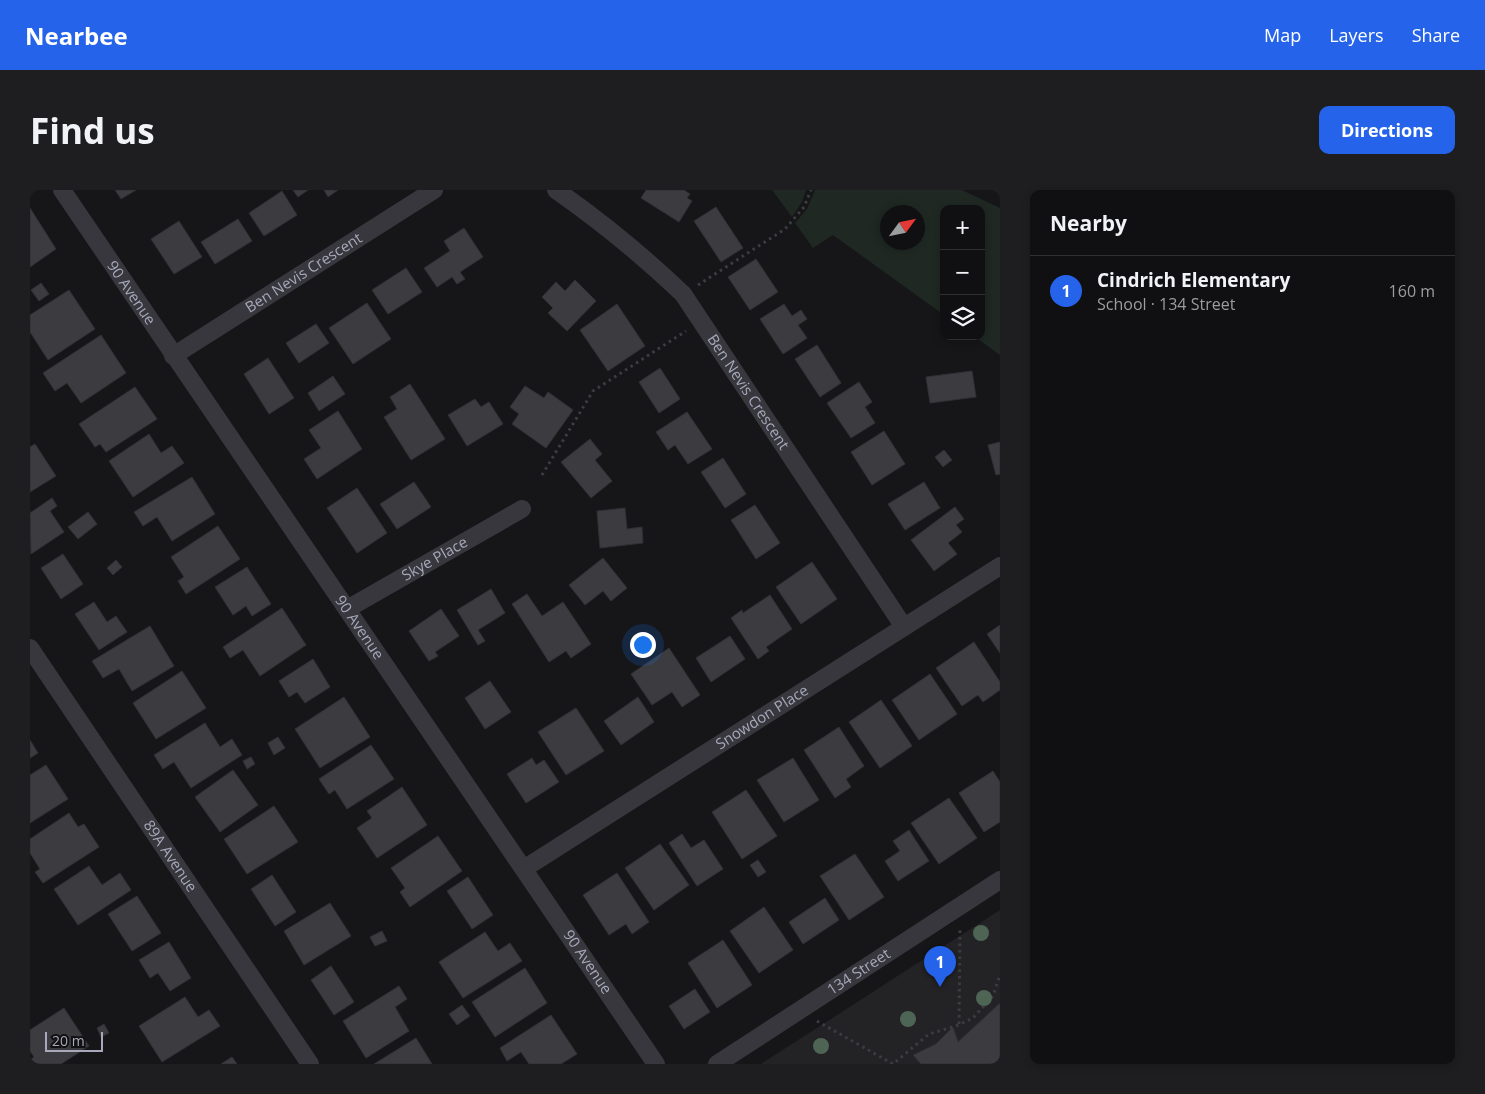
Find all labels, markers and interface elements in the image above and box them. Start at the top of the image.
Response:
text: Nearbee [25,19,128,52]
text: Map [1264,23,1301,47]
text: Layers [1329,23,1384,47]
text: Share [1412,23,1460,47]
button: Directions [1319,106,1455,154]
text: Find us [30,107,155,154]
north arrow [880,205,925,250]
map controls [940,205,985,340]
button: + [940,205,985,250]
text: Nearby [1050,209,1127,237]
street label: Ben Nevis Crescent [241,227,365,317]
button: − [940,250,985,295]
street label: 90 Avenue [103,256,161,328]
text: Cindrich Elementary [1097,267,1290,293]
text: 1 [1061,280,1071,302]
text: 160 m [1389,280,1435,302]
text: School · 134 Street [1097,293,1235,315]
button: layers [940,295,985,340]
street label: Ben Nevis Crescent [703,330,794,453]
street label: Skye Place [398,531,471,585]
street label: 90 Avenue [331,591,389,663]
your location [630,632,656,658]
street label: Snowdon Place [711,679,812,753]
street label: 89A Avenue [140,816,202,896]
street label: 90 Avenue [559,926,617,998]
street label: 134 Street [823,943,894,999]
pin: 1 [924,946,956,987]
scale bar [45,1029,102,1052]
text: 20 m [52,1031,85,1050]

